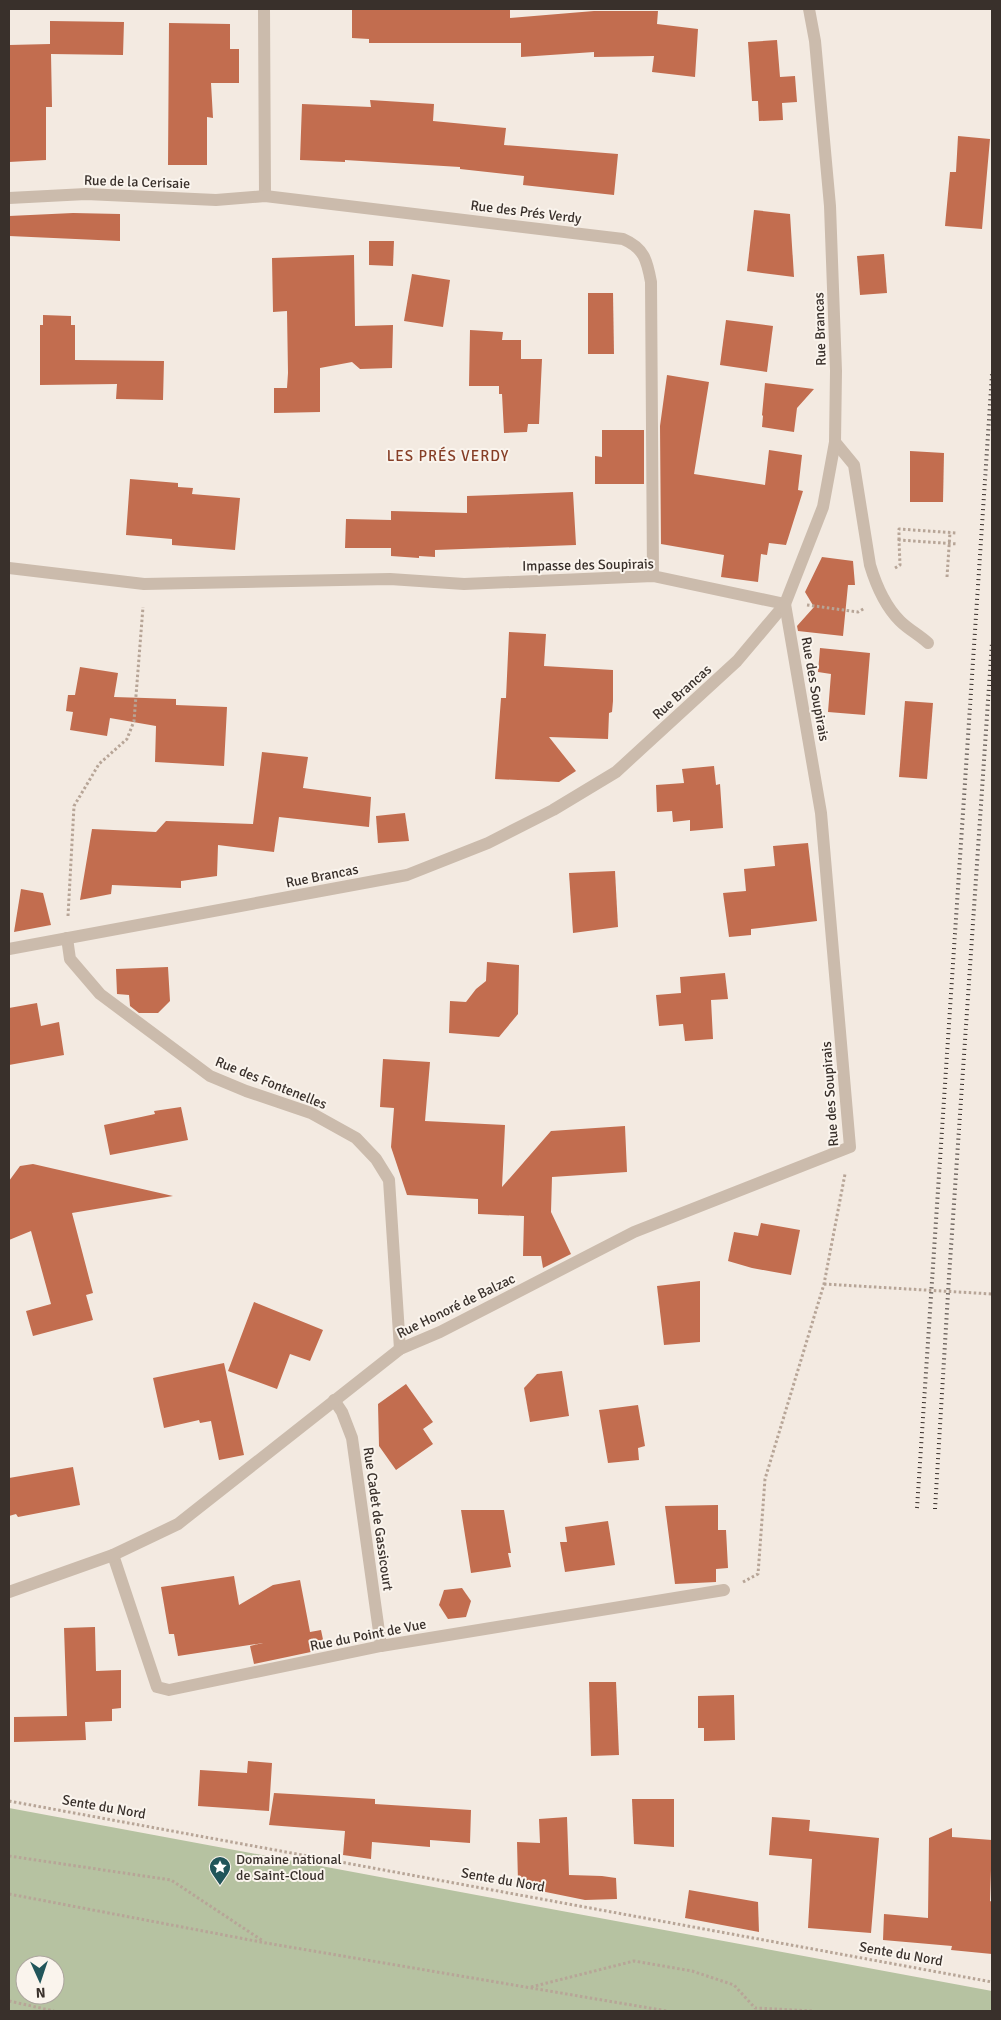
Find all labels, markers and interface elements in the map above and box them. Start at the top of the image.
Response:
street label: Rue de la Cerisaie [84,172,190,192]
street label: Rue des Prés Verdy [470,197,583,227]
street label: Rue Brancas [810,292,830,366]
district label: LES PRÉS VERDY [387,446,509,465]
street label: Impasse des Soupirais [522,555,654,575]
street label: Rue des Soupirais [797,636,833,742]
street label: Rue Brancas [649,661,715,723]
street label: Rue Brancas [284,861,360,891]
street label: Rue des Soupirais [818,1041,842,1147]
street label: Rue des Fontenelles [213,1053,329,1113]
street label: Rue Honoré de Balzac [394,1270,518,1342]
street label: Rue Cadet de Gassicourt [359,1446,397,1592]
street label: Rue du Point de Vue [308,1615,428,1655]
street label: Sente du Nord [61,1791,147,1823]
place label: Domaine national de Saint-Cloud [236,1851,342,1884]
place icon: Domaine national de Saint-Cloud [208,1855,232,1886]
street label: Sente du Nord [460,1864,546,1896]
street label: Sente du Nord [858,1938,944,1970]
north arrow [15,1955,65,2005]
text: N [35,1984,46,2001]

